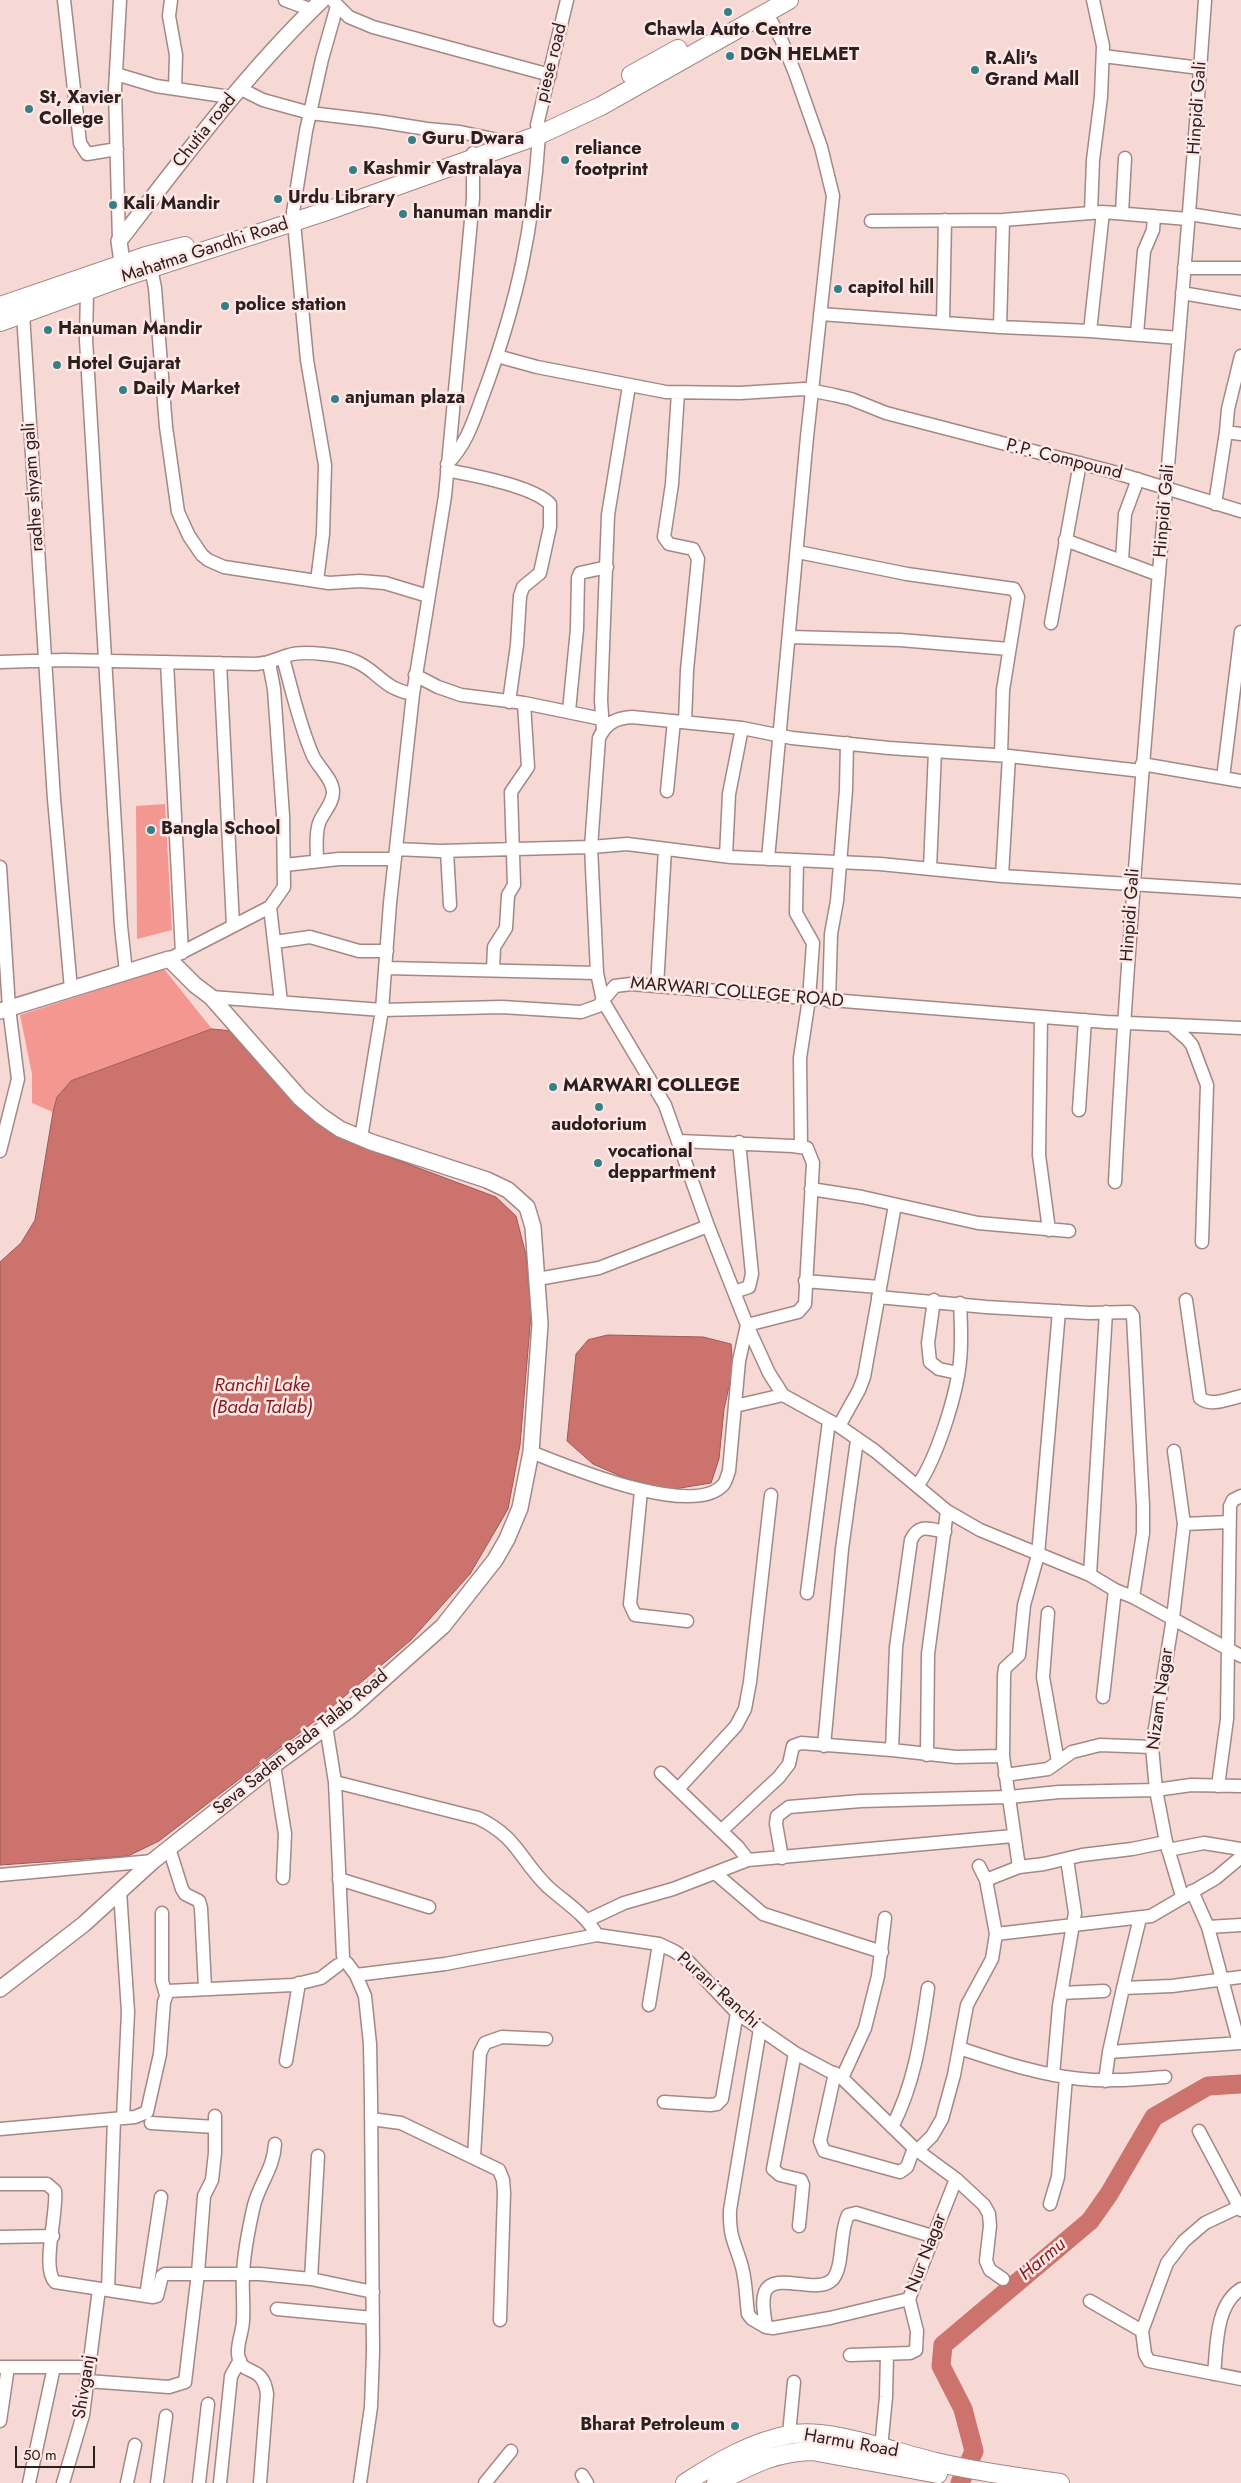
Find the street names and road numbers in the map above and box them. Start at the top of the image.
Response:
street label: piese road [532,21,572,105]
street label: Hinpidi Gali [1184,61,1212,155]
street label: Chutia road [169,90,241,172]
street label: Mahatma Gandhi Road [119,214,291,288]
street label: radhe shyam gali [19,422,49,552]
street label: P.P. Compound [1004,435,1124,485]
street label: Hinpidi Gali [1150,463,1180,559]
street label: Hinpidi Gali [1117,868,1145,962]
street label: MARWARI COLLEGE ROAD [629,973,845,1013]
street label: Nizam Nagar [1143,1647,1179,1751]
street label: Seva Sadan Bada Talab Road [209,1666,393,1820]
street label: Purani Ranchi [672,1948,764,2034]
street label: Nur Nagar [902,2211,952,2295]
street label: Shivganj [69,2353,101,2421]
street label: Harmu Road [802,2425,900,2463]

